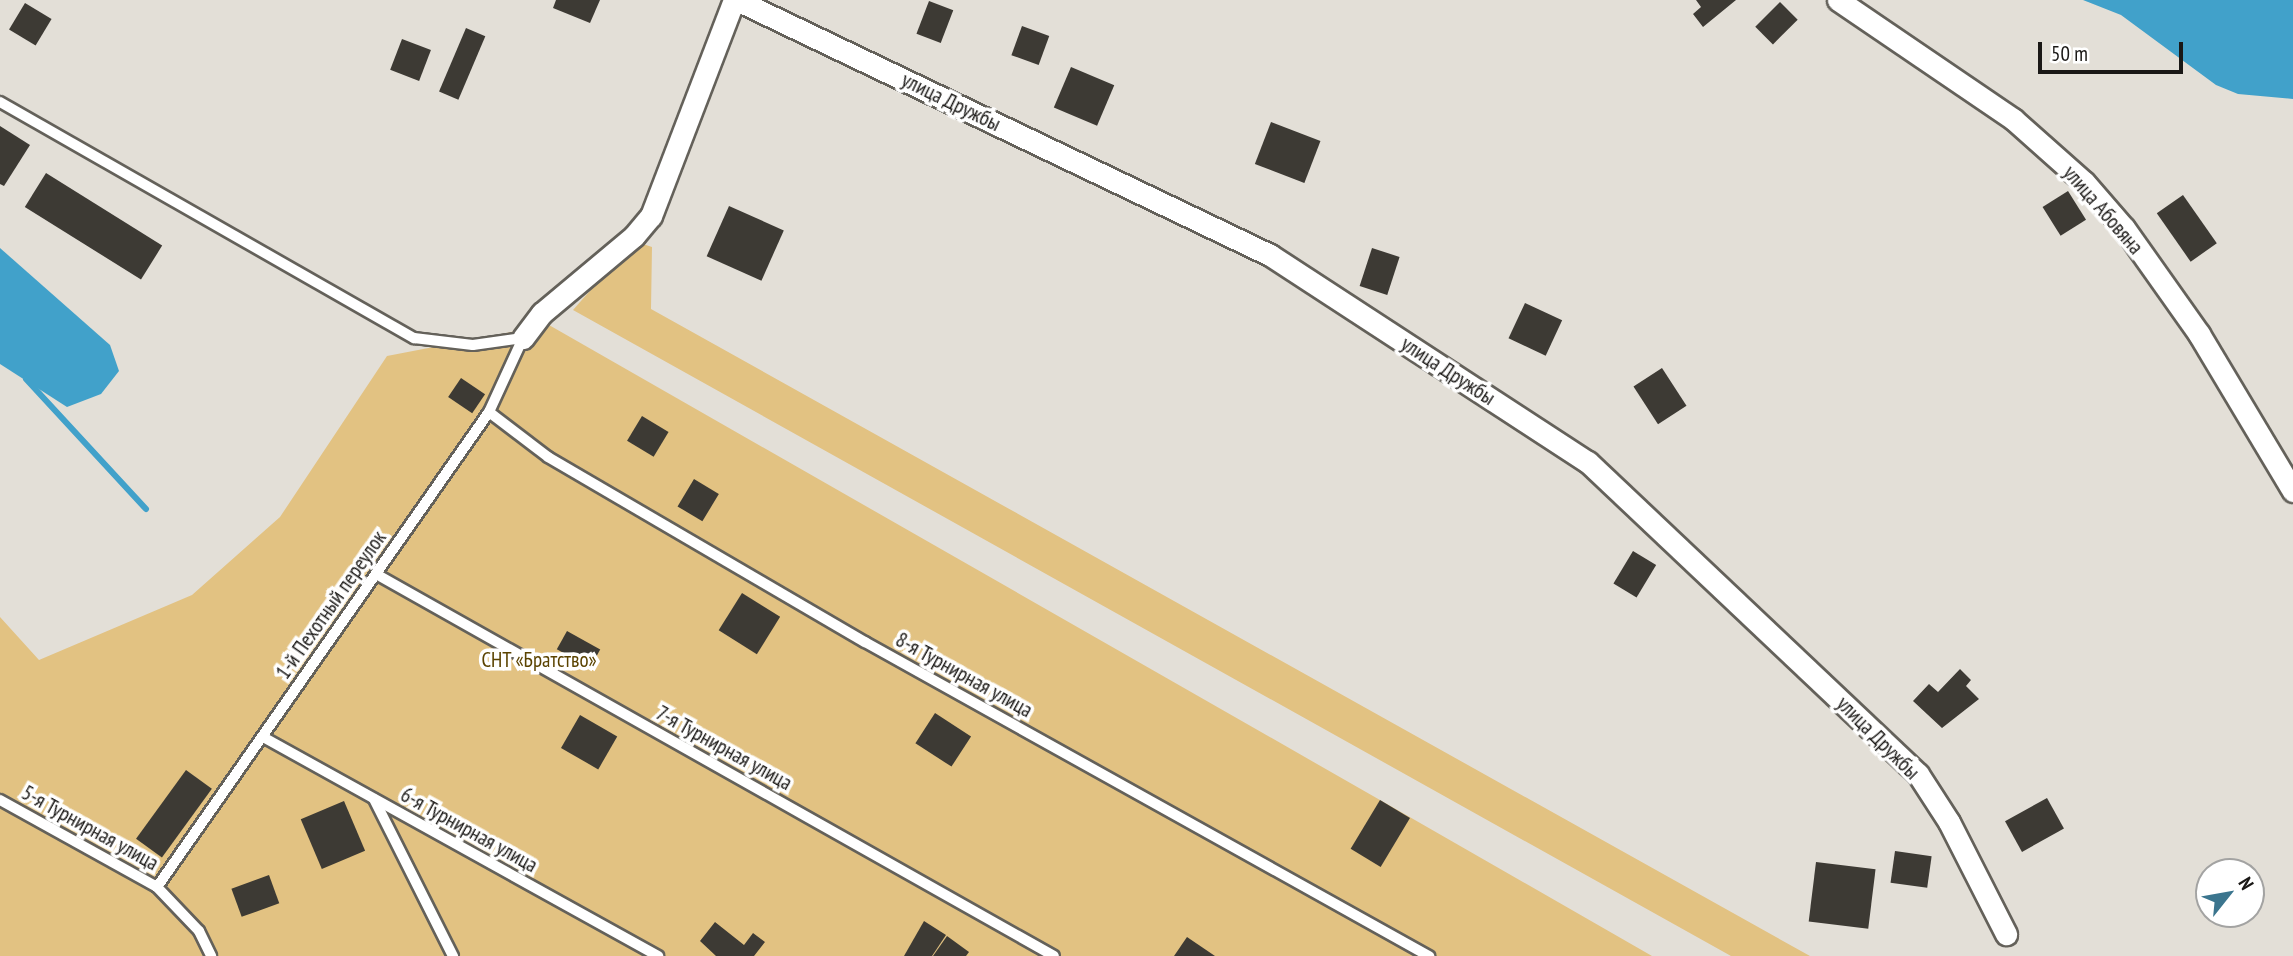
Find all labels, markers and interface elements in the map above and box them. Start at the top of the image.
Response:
scale bar [2041,28,2186,72]
text: 50 m [2051,40,2088,67]
street label: улица Дружбы [897,67,1005,137]
street label: улица Абовяна [2058,160,2148,260]
street label: улица Дружбы [1396,331,1500,411]
street label: 1-й Пехотный переулок [270,526,392,684]
street label: 8-я Турнирная улица [891,627,1037,723]
park label: СНТ «Братство» [481,647,597,673]
street label: улица Дружбы [1831,691,1925,785]
street label: 7-я Турнирная улица [651,700,797,796]
street label: 5-я Турнирная улица [17,780,163,876]
street label: 6-я Турнирная улица [396,782,542,878]
north arrow [2195,858,2265,928]
text: N [2233,873,2259,894]

